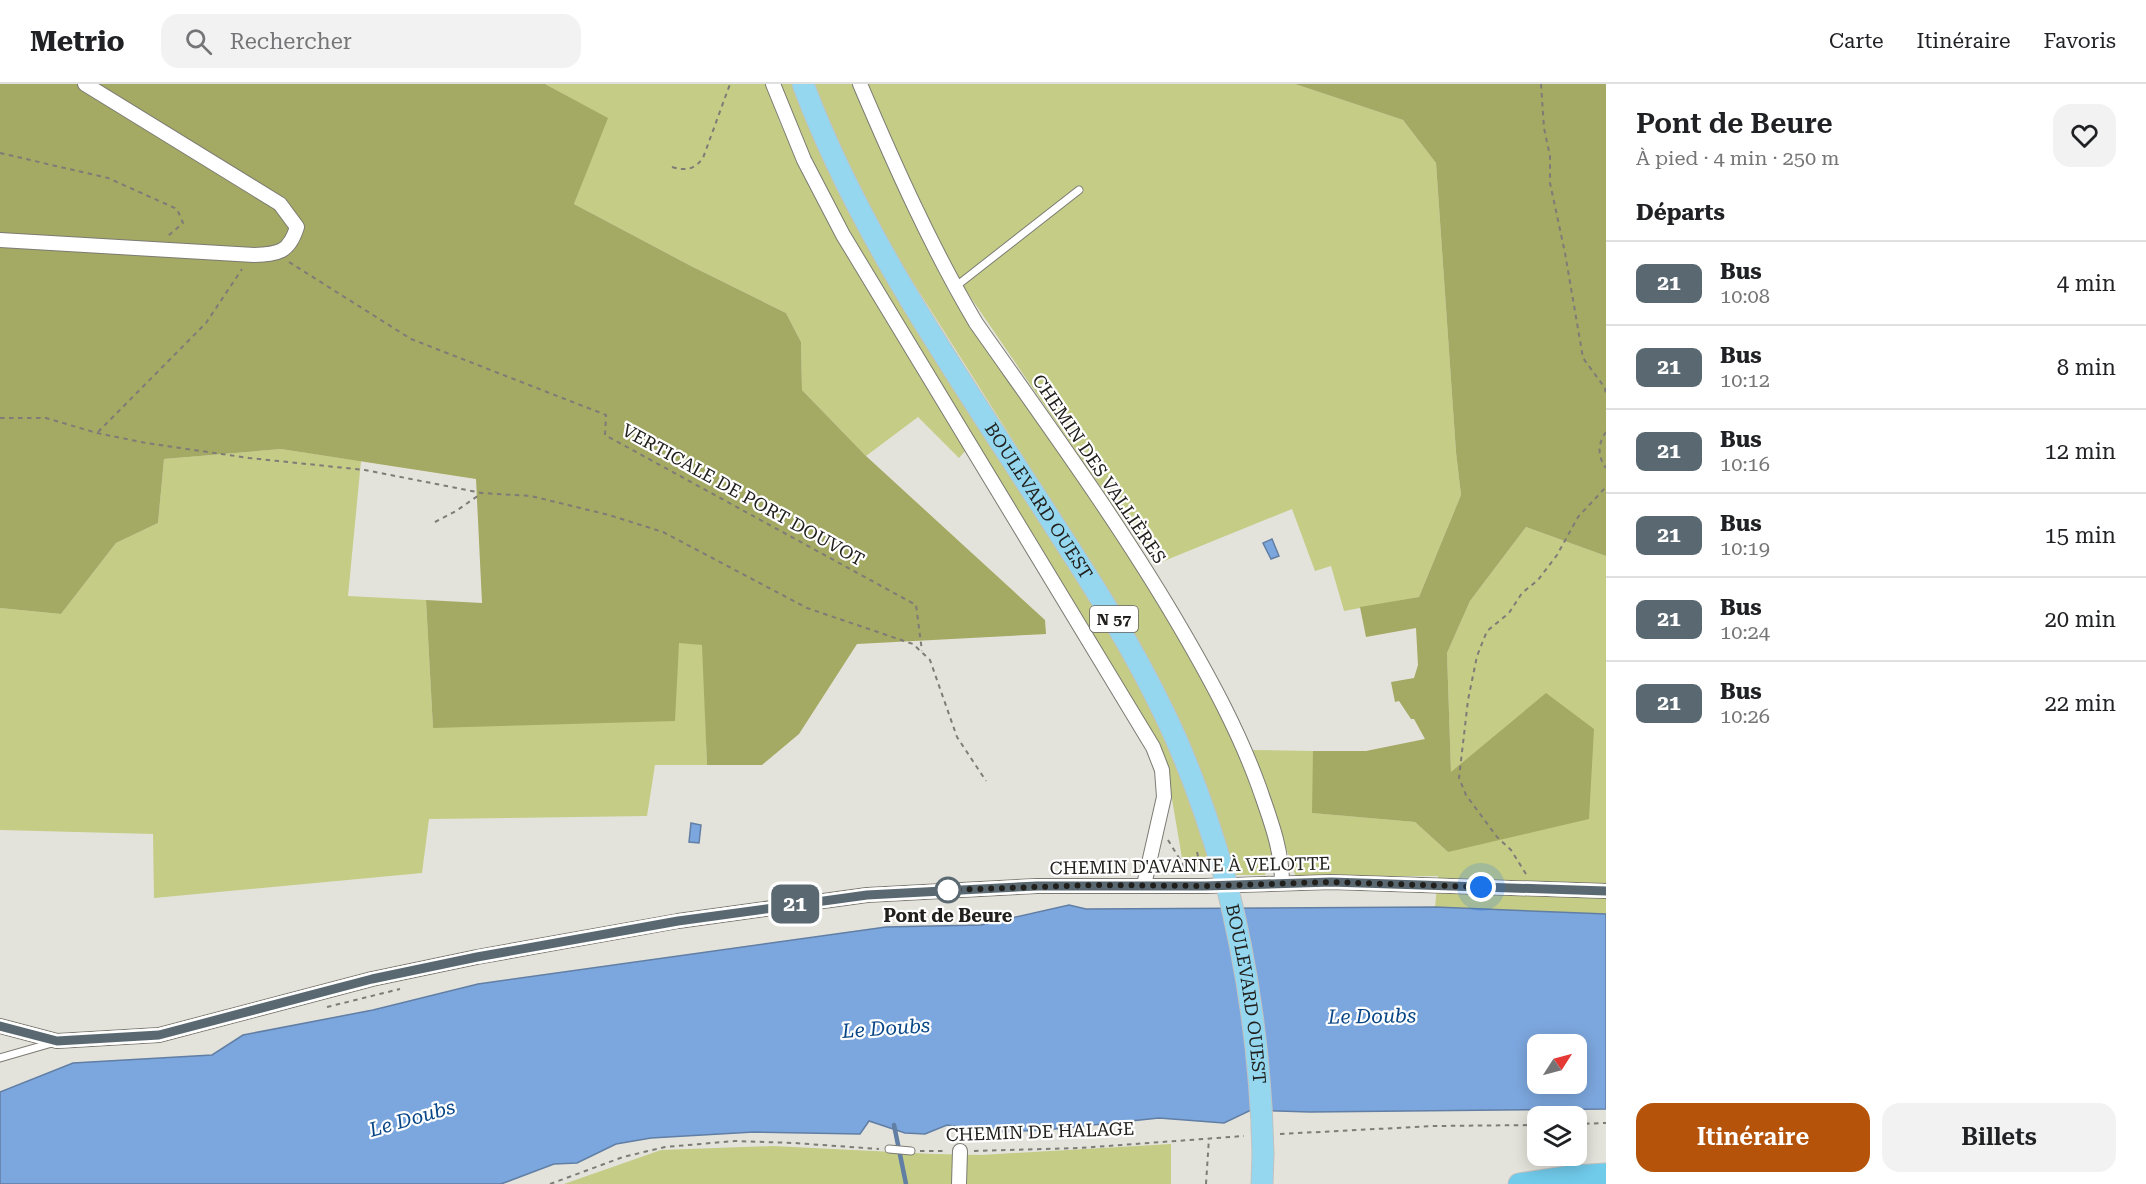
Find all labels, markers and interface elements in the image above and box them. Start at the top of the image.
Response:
search box [161,14,581,68]
text: Metrio [30,25,125,58]
icon: search [182,25,215,58]
text: Rechercher [230,29,352,54]
text: Carte [1829,29,1884,53]
text: Itinéraire [1917,29,2011,53]
text: Favoris [2044,29,2116,53]
button: heart [2053,104,2116,167]
text: Pont de Beure [1636,107,1833,140]
text: À pied · 4 min · 250 m [1636,146,1839,170]
text: Départs [1636,200,1725,225]
text: Bus [1720,259,1762,284]
text: 21 [1657,271,1681,295]
text: 4 min [2057,271,2116,296]
text: 10:08 [1720,284,1770,308]
text: Bus [1720,343,1762,368]
text: 21 [1657,355,1681,379]
text: 8 min [2057,355,2116,380]
text: 10:12 [1720,368,1770,392]
street label: CHEMIN DES VALLIÈRES [1028,370,1171,567]
street label: VERTICALE DE PORT DOUVOT [618,419,868,570]
street label: BOULEVARD OUEST [981,419,1097,583]
text: Bus [1720,427,1762,452]
text: 21 [1657,439,1681,463]
text: 12 min [2045,439,2116,464]
text: 10:16 [1720,452,1770,476]
text: Bus [1720,511,1762,536]
text: 21 [1657,523,1681,547]
text: 15 min [2045,523,2116,548]
text: 10:19 [1720,536,1770,560]
text: Bus [1720,595,1762,620]
road number: N 57 [1090,606,1138,632]
text: 21 [1657,607,1681,631]
text: 20 min [2045,607,2116,632]
text: 10:24 [1720,620,1770,644]
text: Bus [1720,679,1762,704]
text: 21 [1657,691,1681,715]
text: 22 min [2045,691,2116,716]
text: 10:26 [1720,704,1770,728]
street label: CHEMIN D'AVANNE À VELOTTE [1050,853,1330,878]
your location [1466,872,1496,902]
marker: Pont de Beure [935,877,961,903]
line badge: 21 [768,884,822,924]
text: 21 [783,892,807,916]
street label: BOULEVARD OUEST [1222,902,1270,1085]
place label: Pont de Beure [884,905,1013,926]
water label: Le Doubs [1327,1003,1416,1029]
water label: Le Doubs [840,1013,931,1043]
north arrow [1527,1034,1587,1094]
map controls [1527,1034,1587,1166]
water label: Le Doubs [365,1094,458,1142]
button: Itinéraire [1636,1103,1870,1172]
button: Billets [1882,1103,2116,1172]
button: layers [1527,1106,1587,1166]
street label: CHEMIN DE HALAGE [945,1118,1135,1145]

